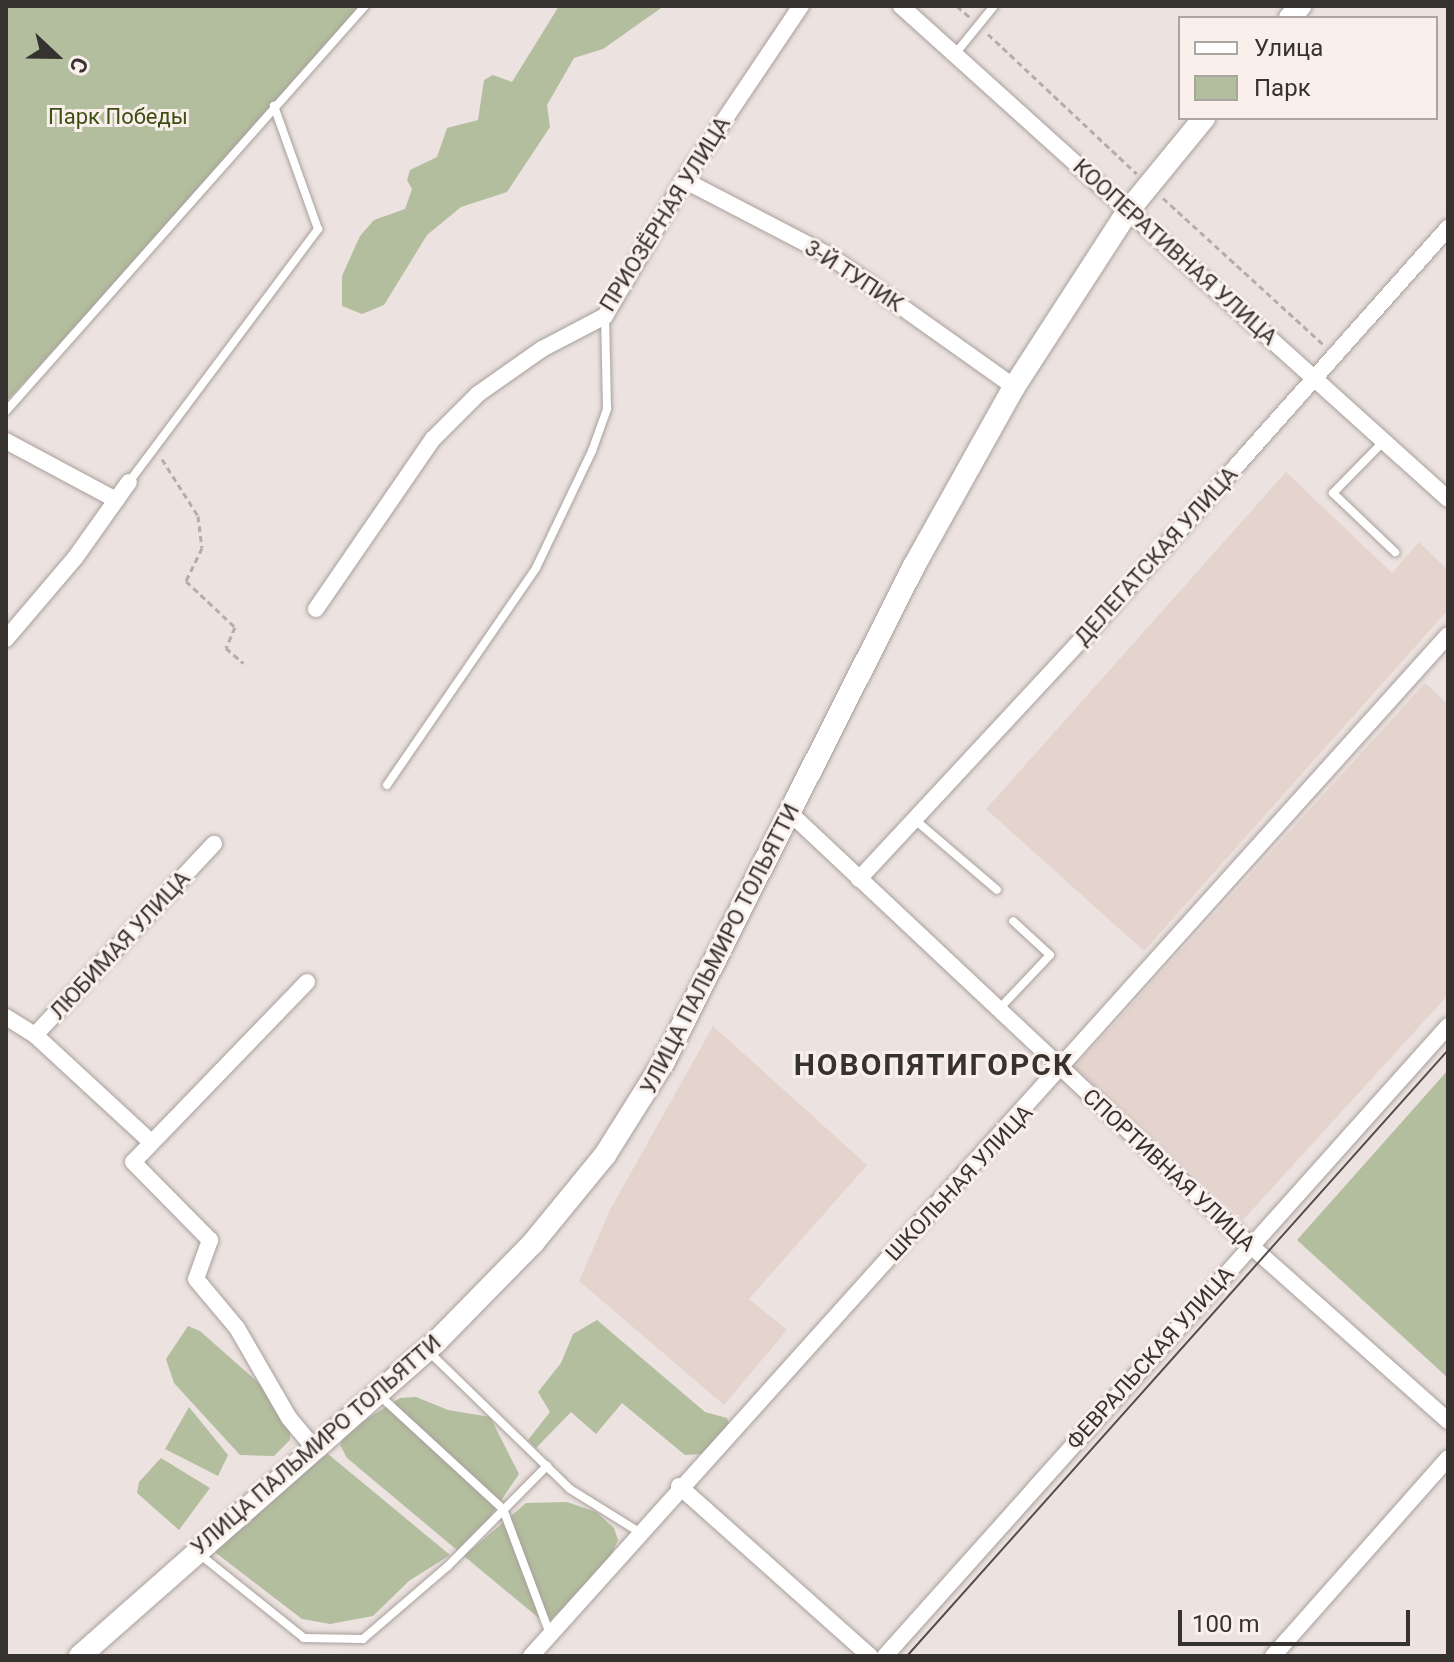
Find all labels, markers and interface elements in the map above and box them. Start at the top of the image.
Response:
north arrow [16,16,96,96]
legend [1178,16,1438,120]
text: Улица [1254,34,1323,62]
text: С [64,54,93,77]
text: Парк [1254,74,1311,102]
park label: Парк Победы [48,104,188,130]
street label: ПРИОЗЁРНАЯ УЛИЦА [594,112,736,316]
street label: КООПЕРАТИВНАЯ УЛИЦА [1068,154,1282,350]
street label: 3-Й ТУПИК [800,234,908,318]
street label: ДЕЛЕГАТСКАЯ УЛИЦА [1069,462,1243,650]
street label: УЛИЦА ПАЛЬМИРО ТОЛЬЯТТИ [635,799,805,1099]
street label: ЛЮБИМАЯ УЛИЦА [44,865,196,1025]
district label: НОВОПЯТИГОРСК [794,1047,1074,1083]
street label: СПОРТИВНАЯ УЛИЦА [1077,1083,1261,1257]
street label: ШКОЛЬНАЯ УЛИЦА [880,1100,1038,1266]
street label: ФЕВРАЛЬСКАЯ УЛИЦА [1061,1261,1239,1455]
street label: УЛИЦА ПАЛЬМИРО ТОЛЬЯТТИ [186,1329,446,1561]
scale bar [1182,1594,1414,1644]
text: 100 m [1192,1610,1259,1638]

